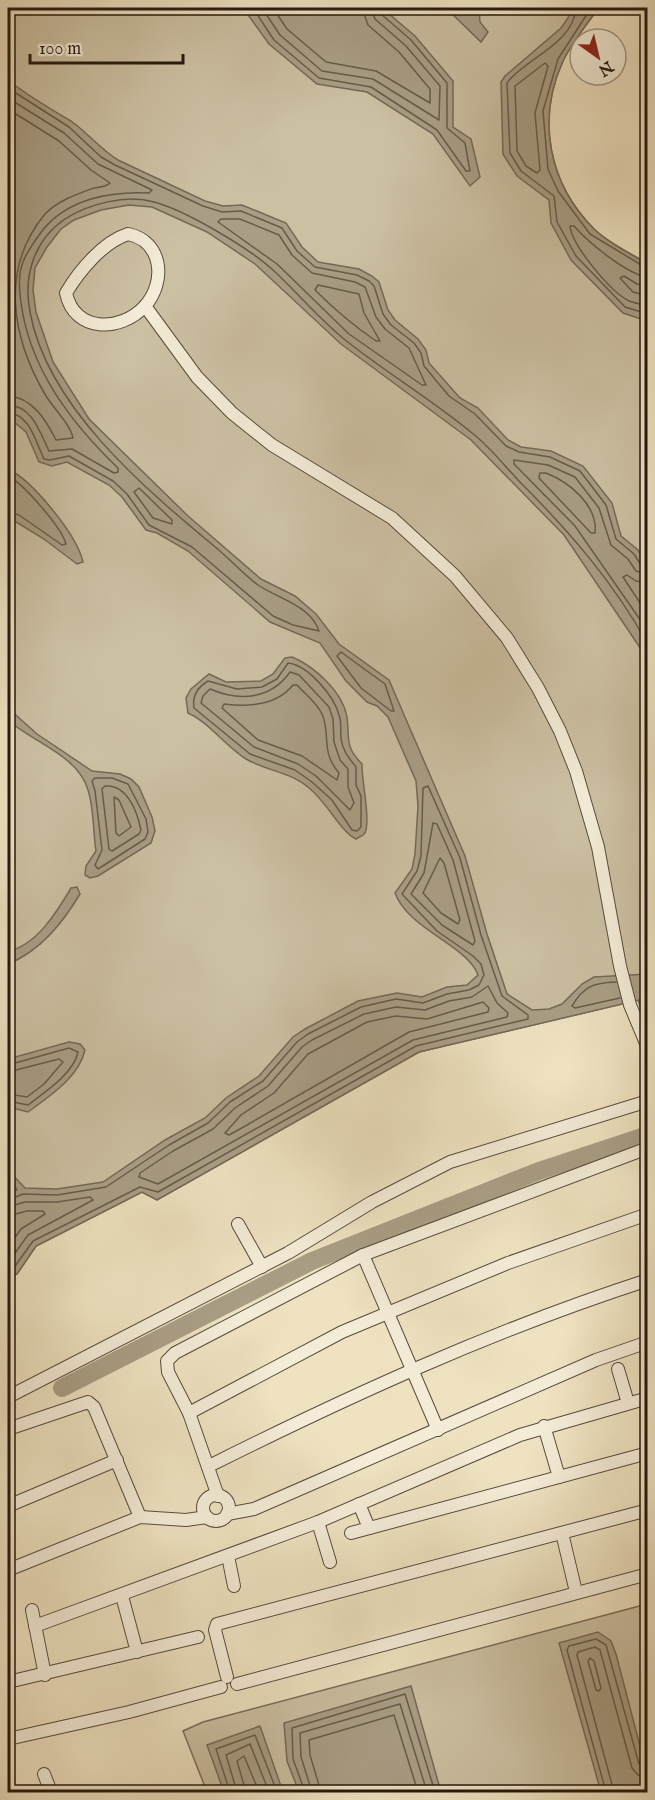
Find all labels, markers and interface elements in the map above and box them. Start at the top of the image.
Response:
scale bar [30,27,183,65]
north arrow [568,27,628,87]
text: 100 m [39,38,81,61]
text: N [594,55,617,80]

